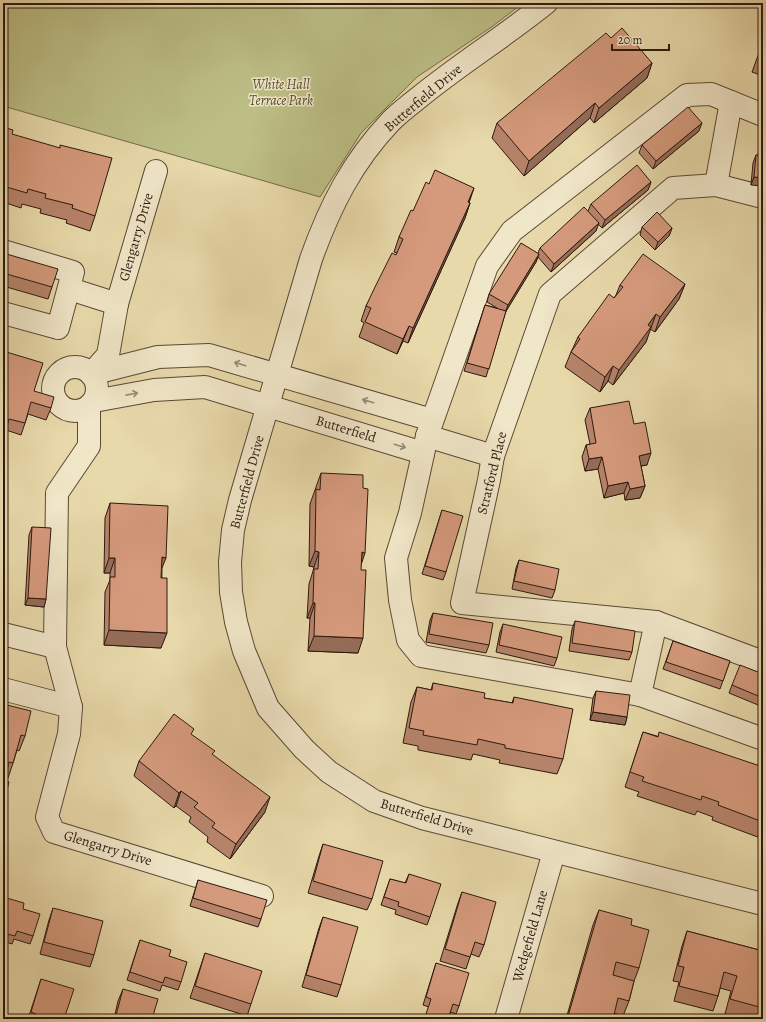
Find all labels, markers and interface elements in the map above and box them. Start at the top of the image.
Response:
scale bar [612,26,669,52]
text: 20 m [618,32,642,48]
street label: Butterfield Drive [380,60,466,136]
park label: White Hall Terrace Park [249,75,313,110]
street label: Glengarry Drive [114,191,158,283]
one-way arrow [234,360,247,367]
one-way arrow [126,389,139,397]
one-way arrow [362,397,375,404]
street label: Butterfield [313,411,379,447]
street label: Stratford Place [473,430,511,516]
street label: Butterfield Drive [225,433,269,531]
one-way arrow [393,443,406,450]
street label: Butterfield Drive [378,794,476,840]
street label: Glengarry Drive [62,826,154,870]
street label: Wedgefield Lane [508,888,552,985]

